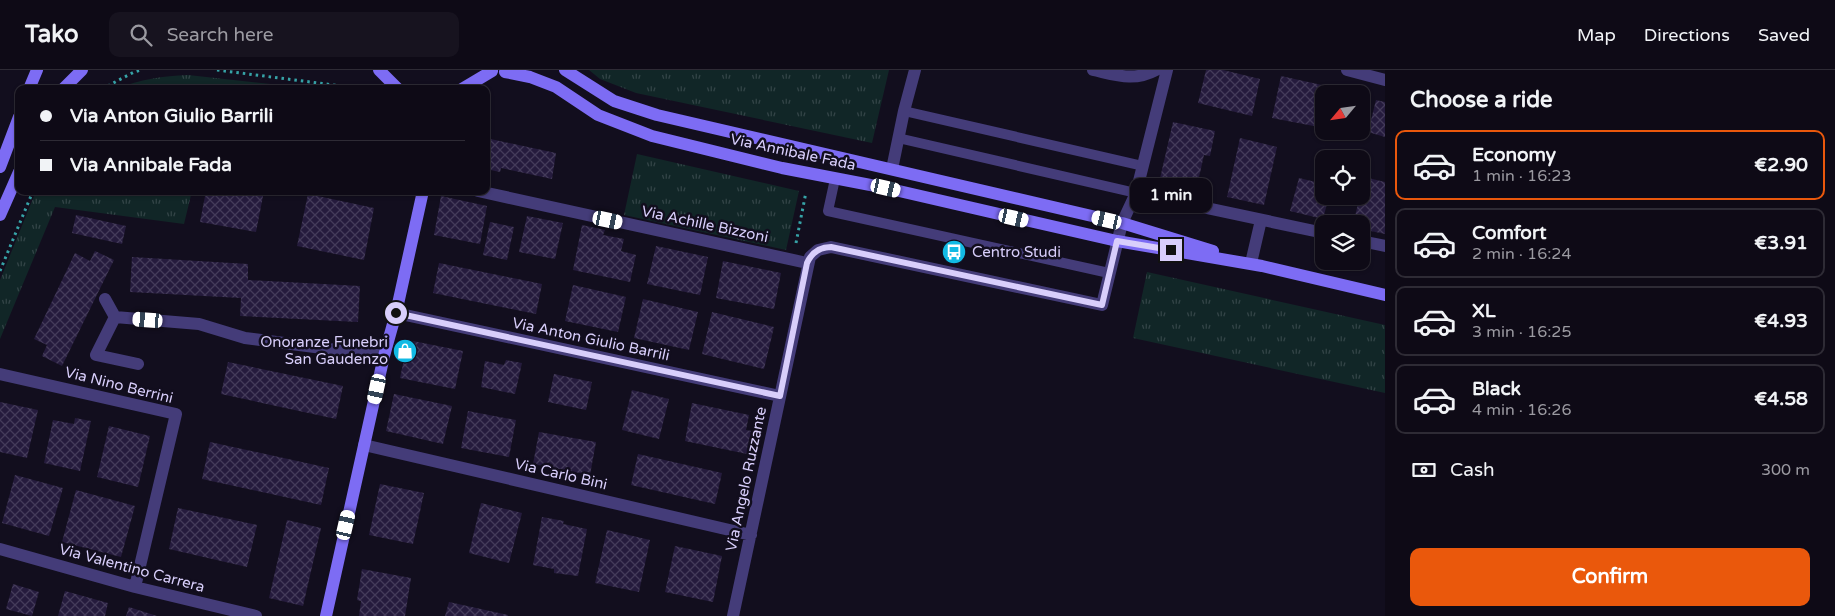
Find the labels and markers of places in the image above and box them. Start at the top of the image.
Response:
bus stop icon: Centro Studi [941,239,967,265]
place label: Centro Studi [972,243,1061,261]
place label: Onoranze Funebri San Gaudenzo [260,333,388,368]
shop icon: Onoranze Funebri San Gaudenzo [392,338,418,364]

